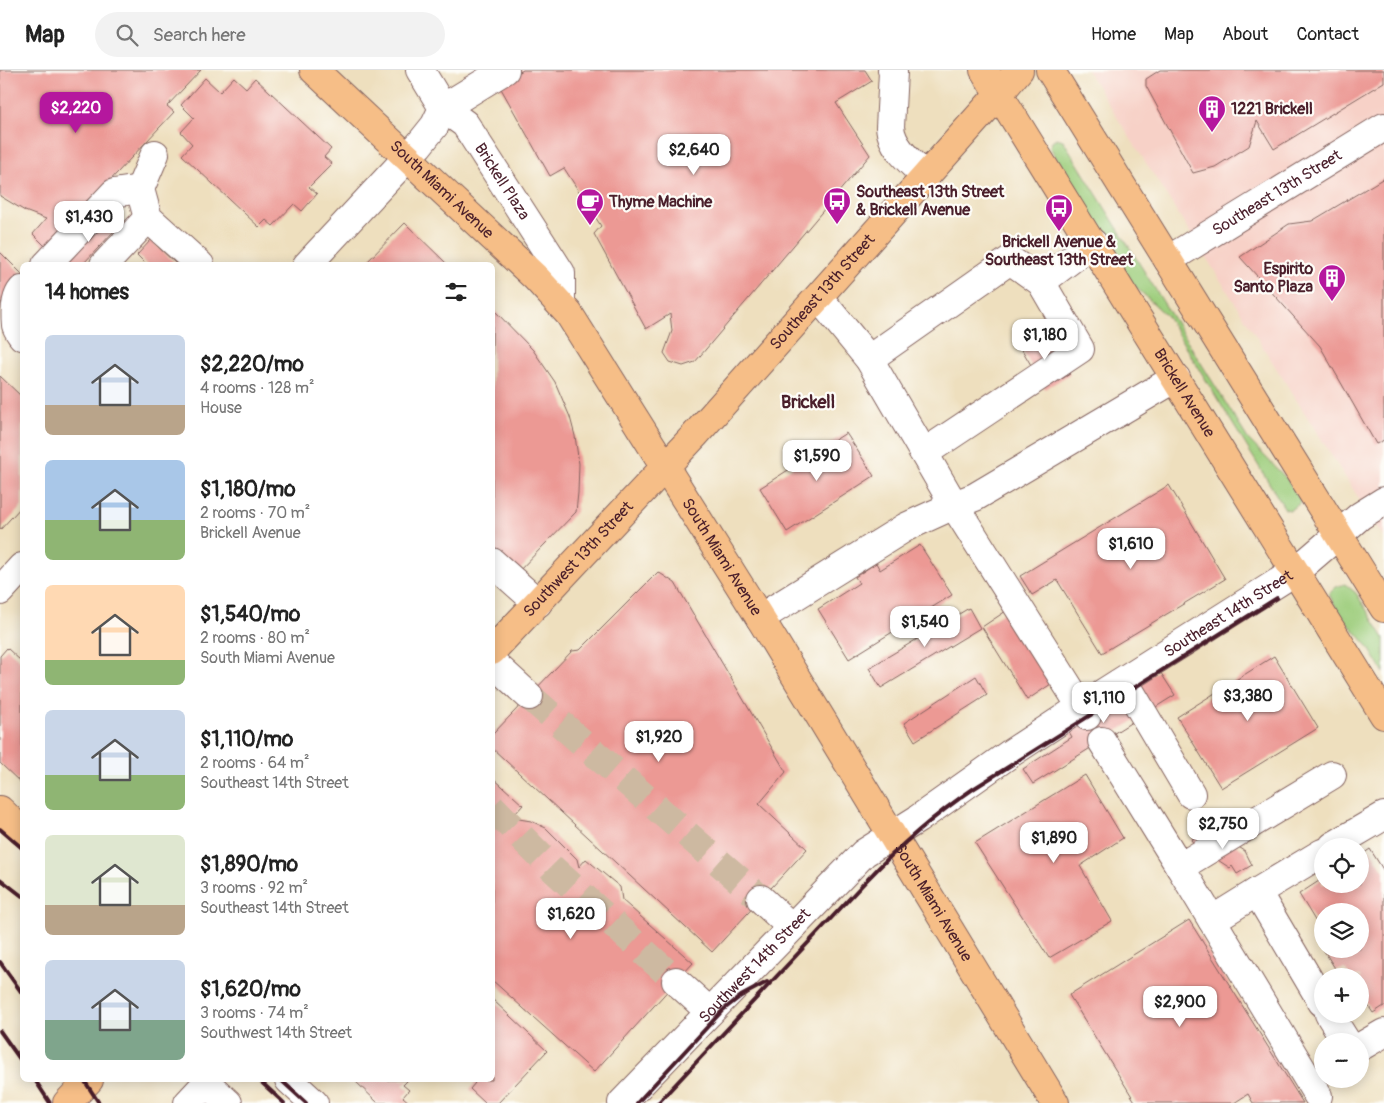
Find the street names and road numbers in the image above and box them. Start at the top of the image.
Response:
street label: South Miami Avenue [386,136,498,243]
street label: Brickell Plaza [470,139,534,224]
street label: Southeast 13th Street [1209,145,1346,240]
street label: Southeast 13th Street [766,230,880,354]
street label: Brickell Avenue [1149,345,1219,441]
street label: South Miami Avenue [677,494,766,620]
street label: Southwest 13th Street [519,497,638,621]
street label: Southeast 14th Street [1160,565,1297,662]
street label: South Miami Avenue [889,840,977,965]
street label: Southwest 14th Street [695,904,815,1027]

